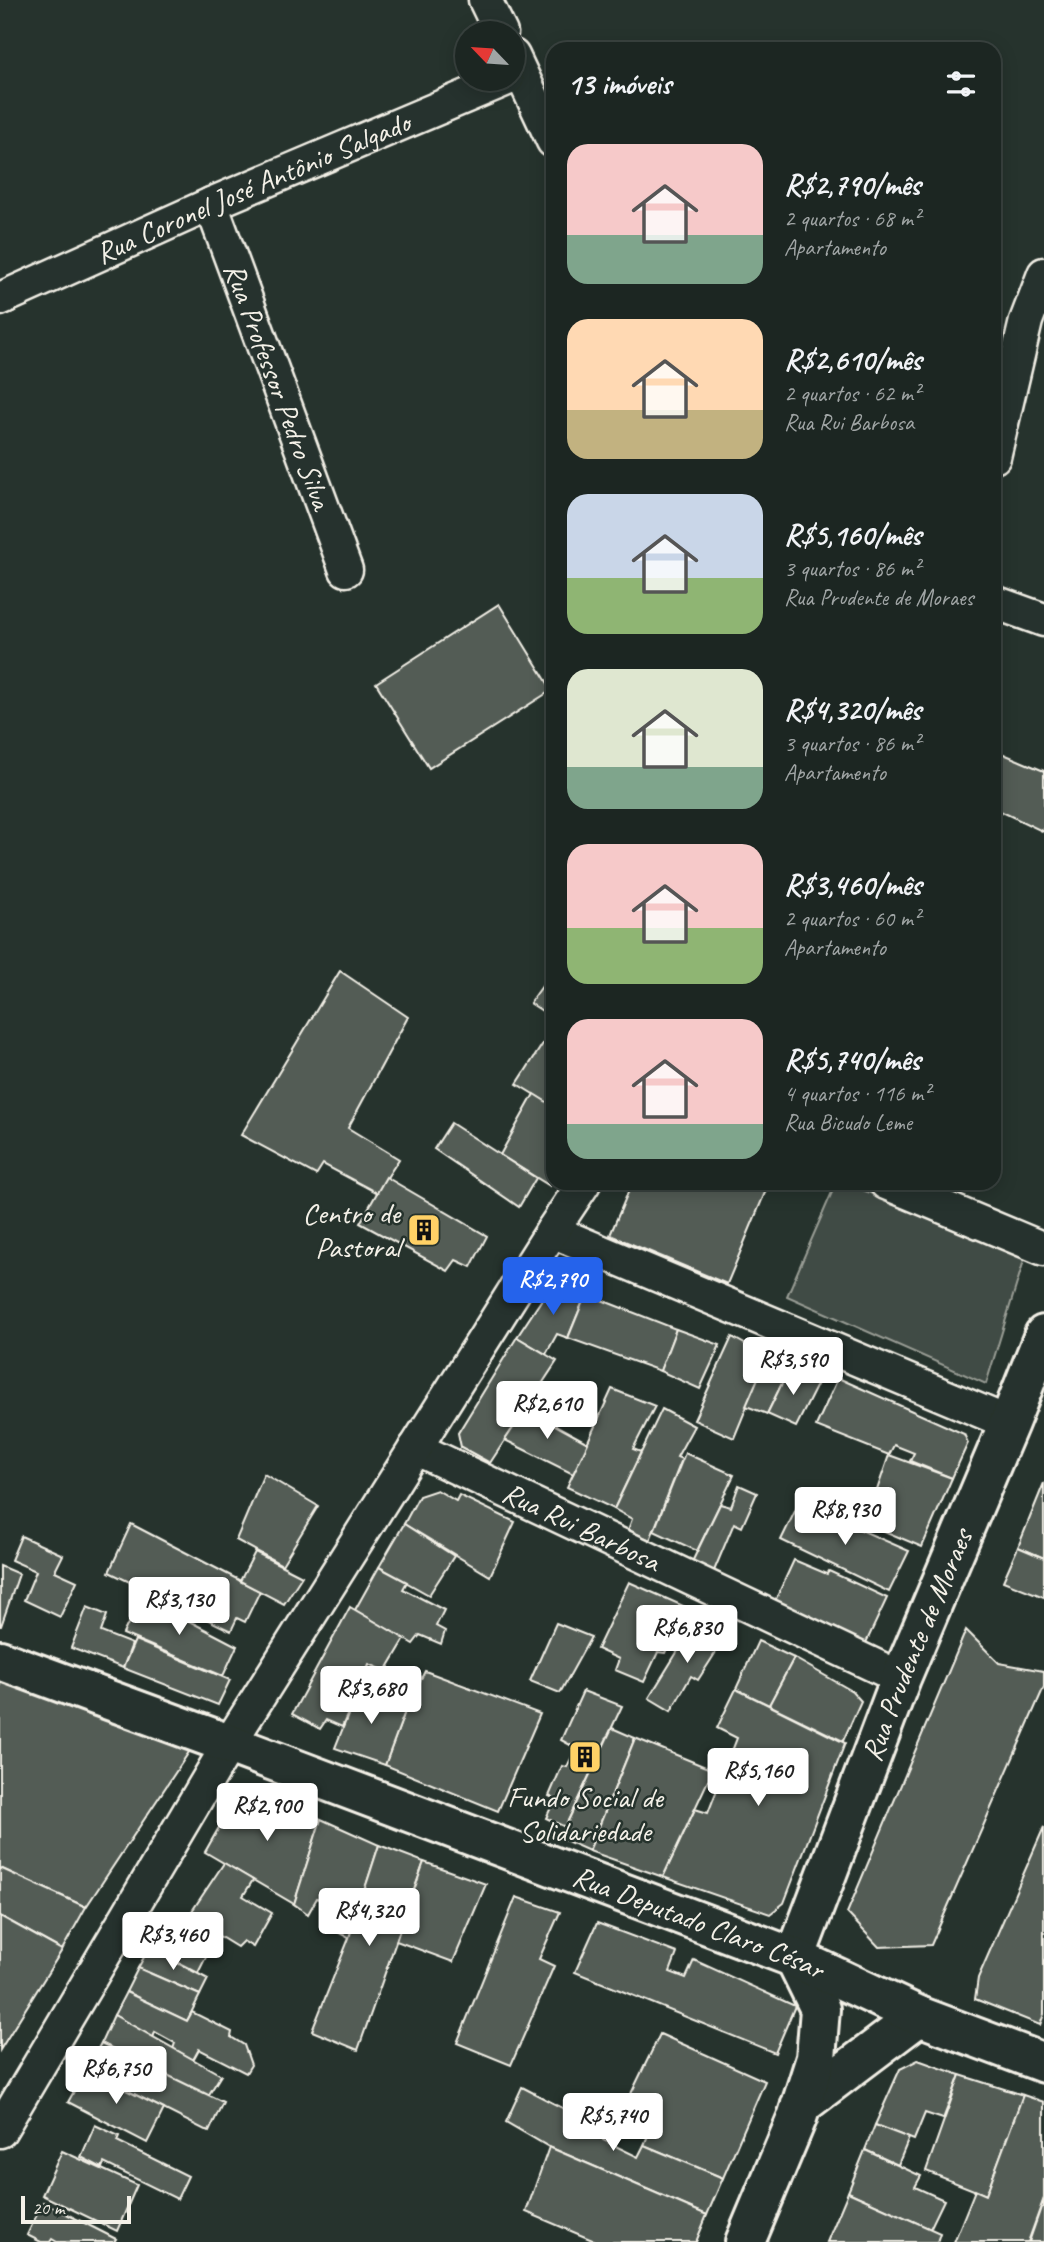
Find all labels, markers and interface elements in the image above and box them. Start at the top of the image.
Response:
north arrow [455,21,525,91]
map controls [455,21,525,91]
text: 13 imóveis [567,65,671,103]
icon: filters [942,65,980,103]
street label: Rua Coronel José Antônio Salgado [89,102,419,273]
text: R$2,790/mês [784,166,921,204]
icon: home [623,172,707,256]
text: 2 quartos · 68 m² [784,204,920,233]
text: Apartamento [784,233,886,262]
street label: Rua Professor Pedro Silva [215,258,342,517]
text: R$2,610/mês [784,341,922,379]
icon: home [623,347,707,431]
text: 2 quartos · 62 m² [784,379,920,408]
text: Rua Rui Barbosa [784,408,914,437]
text: R$5,160/mês [784,516,921,554]
icon: home [623,522,707,606]
text: 3 quartos · 86 m² [784,554,920,583]
text: Rua Prudente de Moraes [784,583,973,612]
text: R$4,320/mês [784,691,921,729]
icon: home [623,697,707,781]
text: 3 quartos · 86 m² [784,729,920,758]
text: Apartamento [784,758,886,787]
text: R$3,460/mês [784,866,922,904]
icon: home [623,872,707,956]
text: 2 quartos · 60 m² [784,904,920,933]
text: Apartamento [784,933,886,962]
text: R$5,740/mês [784,1041,920,1079]
icon: home [623,1047,707,1131]
text: 4 quartos · 116 m² [784,1079,930,1108]
text: Rua Bicudo Leme [784,1108,912,1137]
place label: Centro de Pastoral [302,1194,405,1266]
building icon: Centro de Pastoral [405,1211,443,1249]
pin: R$2,790 [488,1258,618,1317]
text: R$2,790 [519,1265,587,1294]
pin: R$3,590 [728,1338,858,1397]
text: R$3,590 [759,1345,827,1374]
pin: R$2,610 [482,1382,612,1441]
text: R$2,610 [512,1389,582,1418]
street label: Rua Rui Barbosa [496,1473,668,1581]
pin: R$8,930 [780,1488,910,1547]
text: R$8,930 [811,1495,879,1524]
street label: Rua Prudente de Moraes [852,1521,982,1766]
pin: R$3,130 [114,1578,244,1637]
text: R$3,130 [145,1585,213,1614]
pin: R$6,830 [622,1606,752,1665]
text: R$6,830 [652,1613,722,1642]
pin: R$3,680 [306,1666,436,1726]
text: R$3,680 [336,1674,406,1703]
building icon: Fundo Social de Solidariedade [566,1738,604,1776]
pin: R$5,160 [693,1748,823,1808]
text: R$5,160 [724,1756,792,1785]
place label: Fundo Social de Solidariedade [507,1778,665,1850]
pin: R$2,900 [202,1784,332,1843]
text: R$2,900 [233,1791,301,1820]
street label: Rua Deputado Claro César [567,1857,832,1989]
pin: R$4,320 [304,1888,434,1948]
text: R$4,320 [335,1896,403,1925]
pin: R$3,460 [108,1912,238,1972]
text: R$3,460 [138,1920,208,1949]
pin: R$6,750 [51,2046,181,2106]
text: R$6,750 [82,2054,150,2083]
pin: R$5,740 [548,2094,678,2153]
text: R$5,740 [579,2101,647,2130]
scale bar [21,2193,131,2225]
text: 20 m [32,2196,64,2220]

